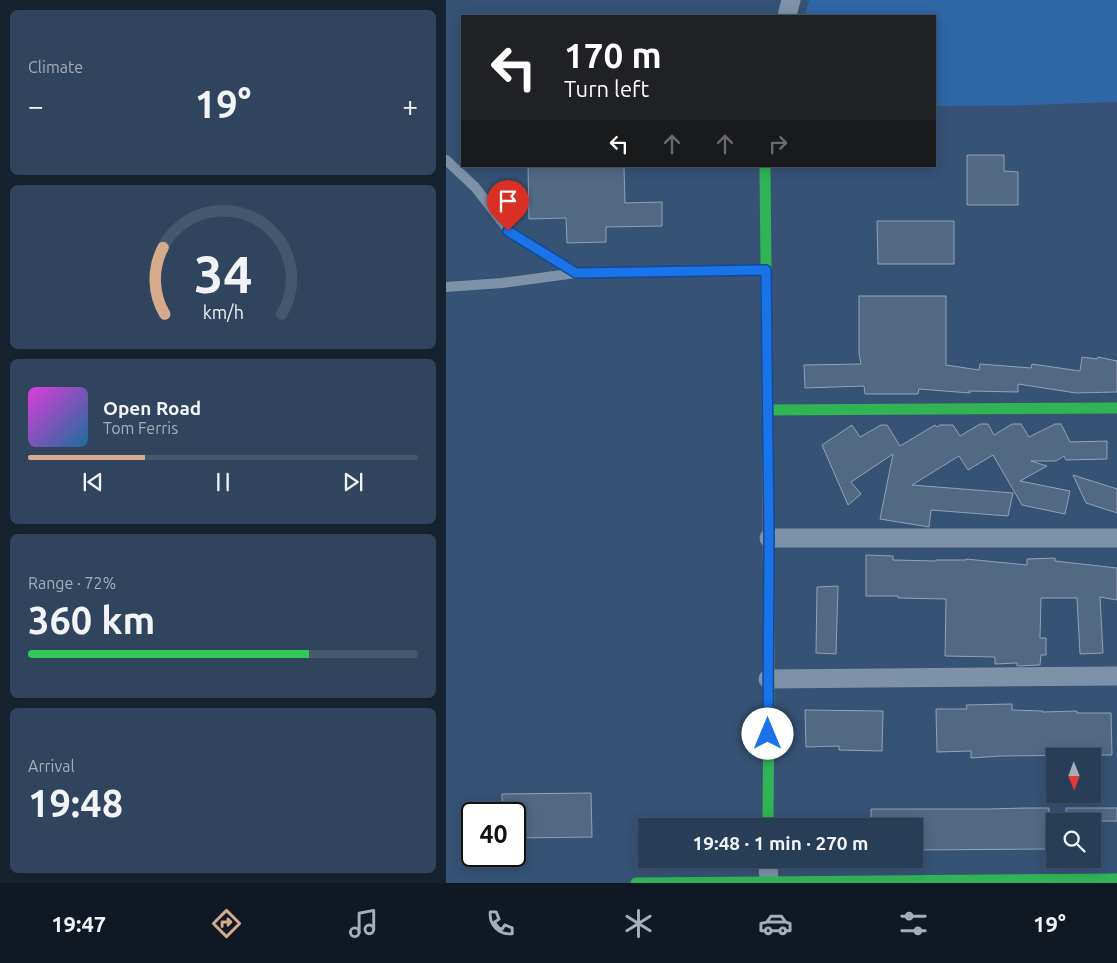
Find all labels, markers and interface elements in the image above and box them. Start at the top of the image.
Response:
icon: left [481,35,546,100]
text: 170 m [564,35,662,75]
text: Climate [28,58,83,76]
text: Turn left [564,76,649,101]
text: 19° [195,83,251,125]
text: − [28,90,44,121]
text: + [402,90,418,121]
icon: left [605,130,633,158]
icon: ahead [658,130,686,158]
icon: ahead [711,130,739,158]
icon: right [764,130,792,158]
pin [487,180,529,231]
icon: arrive [494,187,522,215]
text: 34 [194,245,252,303]
text: km/h [202,302,244,322]
text: Open Road [103,397,201,419]
text: Tom Ferris [103,419,178,437]
icon: previous [79,468,107,496]
icon: pause [209,468,237,496]
icon: next [339,468,367,496]
text: Range · 72% [28,574,116,592]
text: 360 km [28,599,155,641]
position arrow [741,707,793,759]
north arrow [1046,748,1101,802]
map controls [1046,748,1101,868]
text: Arrival [28,757,75,775]
text: 19:48 [28,782,123,824]
speed limit sign: 40 [461,802,526,867]
button: search [1046,813,1101,868]
text: 19:48 · 1 min · 270 m [693,832,868,854]
icon: directions [209,906,244,941]
icon: music [346,906,381,941]
icon: phone [483,906,518,941]
icon: climate [621,906,656,941]
icon: car [758,906,793,941]
icon: filters [896,906,931,941]
text: 19:47 [51,911,106,936]
text: 19° [1033,911,1066,936]

